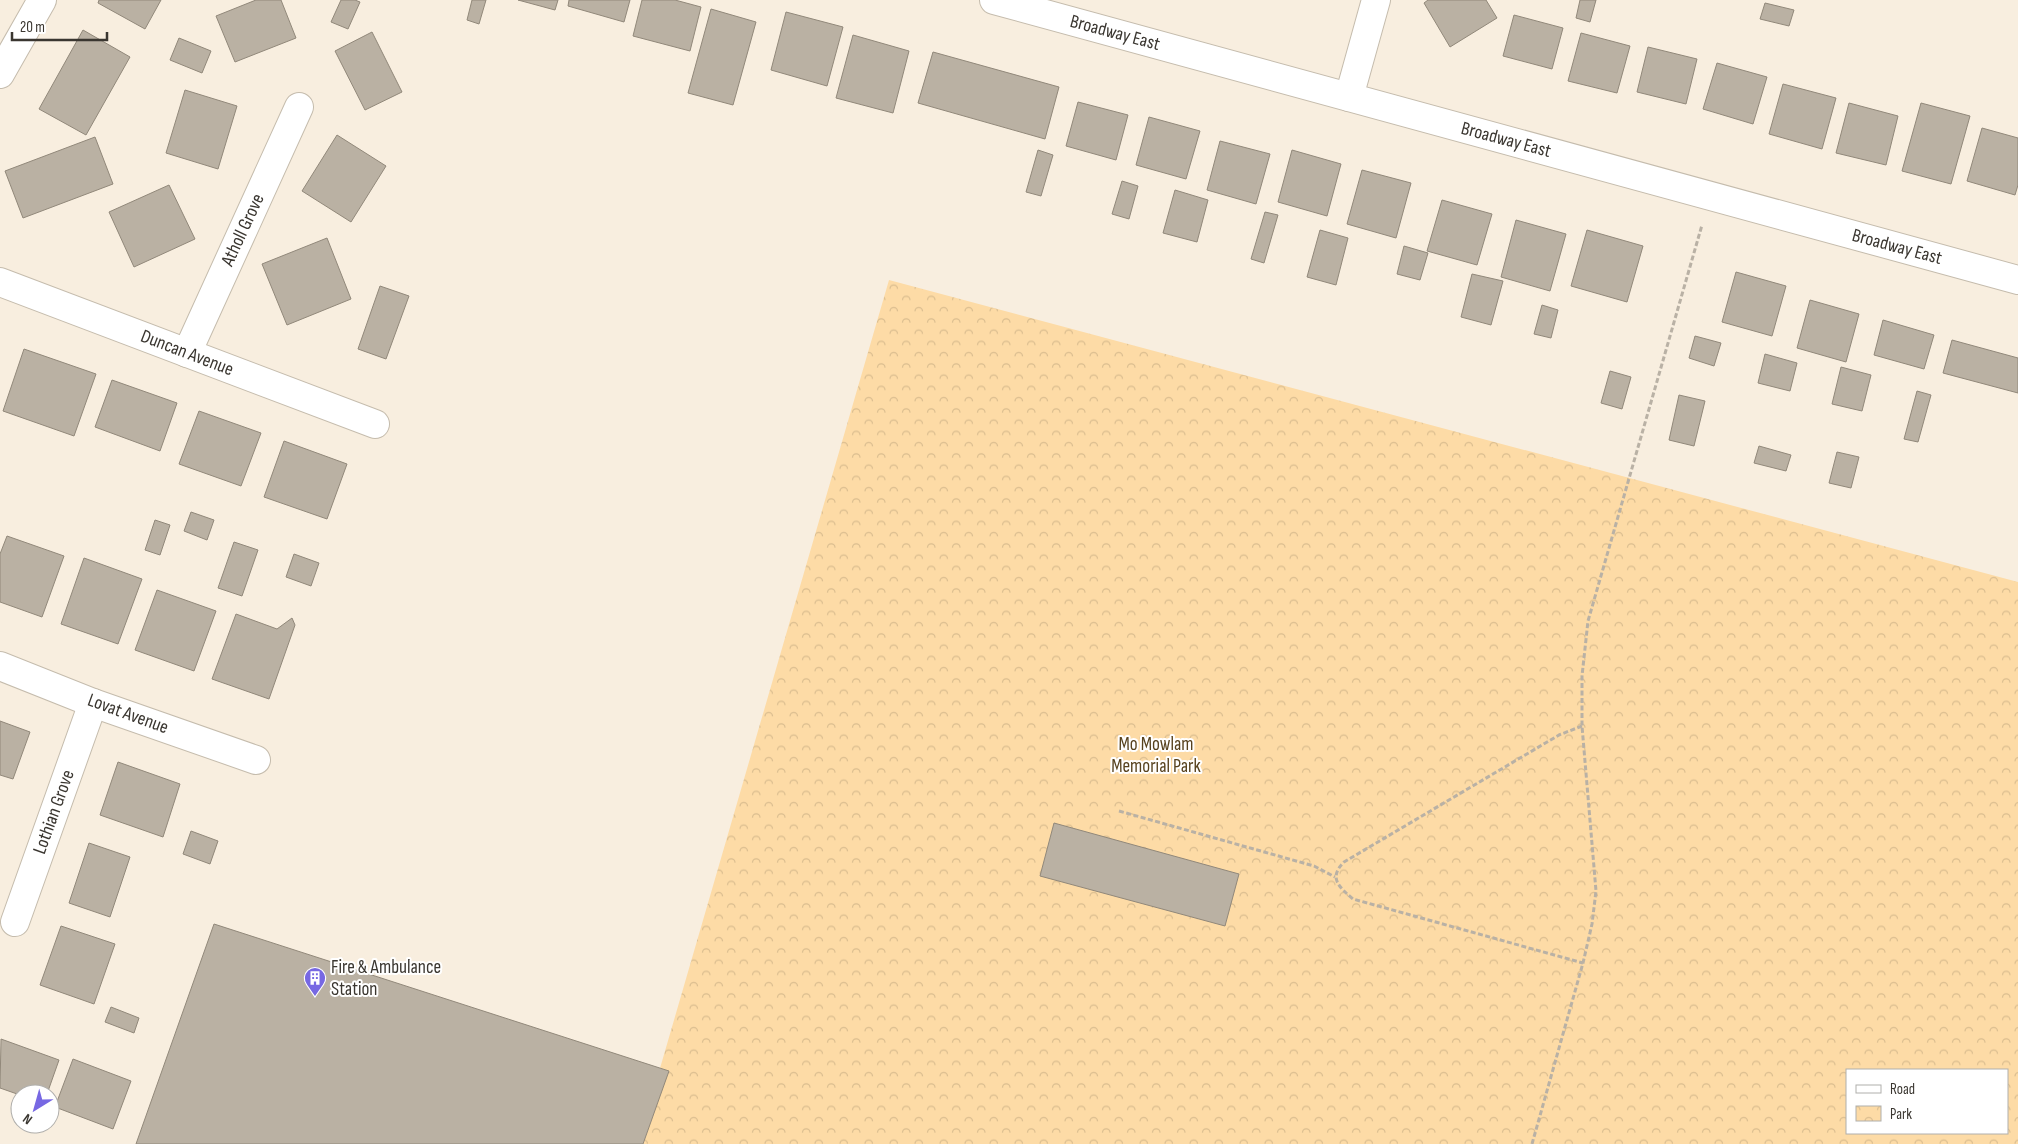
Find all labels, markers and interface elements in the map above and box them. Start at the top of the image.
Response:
scale bar [12,10,108,42]
street label: Broadway East [1068,10,1163,56]
text: 20 m [20,18,45,37]
street label: Broadway East [1459,117,1554,163]
street label: Atholl Grove [216,190,270,271]
street label: Broadway East [1850,224,1945,270]
street label: Duncan Avenue [137,325,237,381]
street label: Lovat Avenue [84,689,172,739]
park label: Mo Mowlam Memorial Park [1111,733,1202,778]
street label: Lothian Grove [28,767,80,857]
place label: Fire & Ambulance Station [331,956,441,1001]
building icon: Fire & Ambulance Station [303,966,327,997]
legend [1846,1069,2008,1134]
text: Road [1890,1080,1915,1099]
north arrow [10,1084,60,1134]
text: Park [1890,1105,1912,1124]
text: N [19,1110,36,1128]

